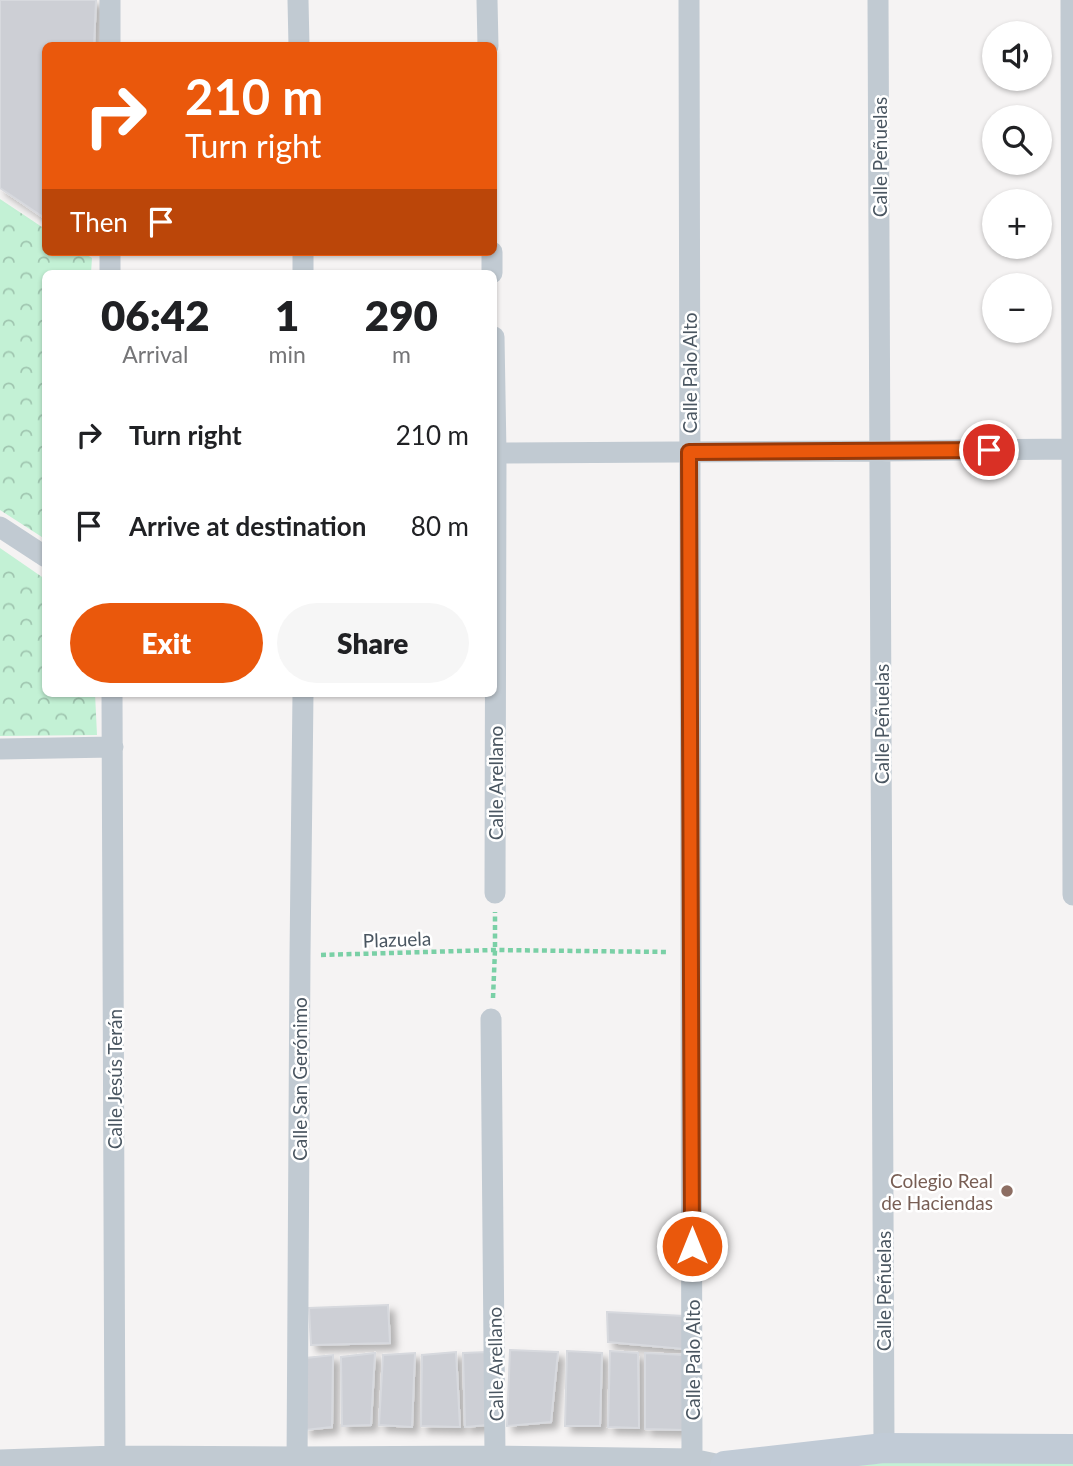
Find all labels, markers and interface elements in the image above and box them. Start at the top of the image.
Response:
map controls [982,21,1052,343]
button: sound [982,21,1052,91]
text: 210 m [185,67,323,125]
icon: right [70,70,161,161]
street label: Calle Peñuelas [868,97,891,217]
button: search [982,105,1052,175]
text: Turn right [185,126,321,165]
button: + [982,189,1052,259]
icon: arrive [142,203,180,241]
text: Then [70,206,128,238]
button: − [982,273,1052,343]
text: 06:42 [101,290,210,340]
text: 1 [275,290,299,340]
text: 290 [365,290,438,340]
street label: Calle Palo Alto [678,313,701,433]
text: Arrival [122,340,188,368]
text: min [269,340,306,368]
text: m [392,340,411,368]
icon: right [70,416,108,454]
text: Turn right [129,419,242,451]
text: 210 m [396,419,469,451]
pin [959,420,1019,480]
icon: arrive [970,431,1008,469]
icon: arrive [70,507,108,545]
text: Arrive at destination [129,510,366,542]
text: 80 m [411,510,469,542]
button: Exit [70,603,263,683]
button: Share [277,603,469,683]
street label: Calle Peñuelas [870,664,893,784]
street label: Calle Arellano [484,726,507,840]
street label: Plazuela [362,926,432,952]
street label: Calle San Gerónimo [288,997,311,1161]
street label: Calle Jesús Terán [103,1009,126,1149]
place label: Colegio Real de Haciendas [881,1169,993,1214]
marker: Colegio Real de Haciendas [999,1183,1015,1199]
position arrow [655,1209,729,1283]
street label: Calle Peñuelas [872,1231,895,1351]
street label: Calle Palo Alto [681,1300,704,1420]
street label: Calle Arellano [483,1307,507,1421]

